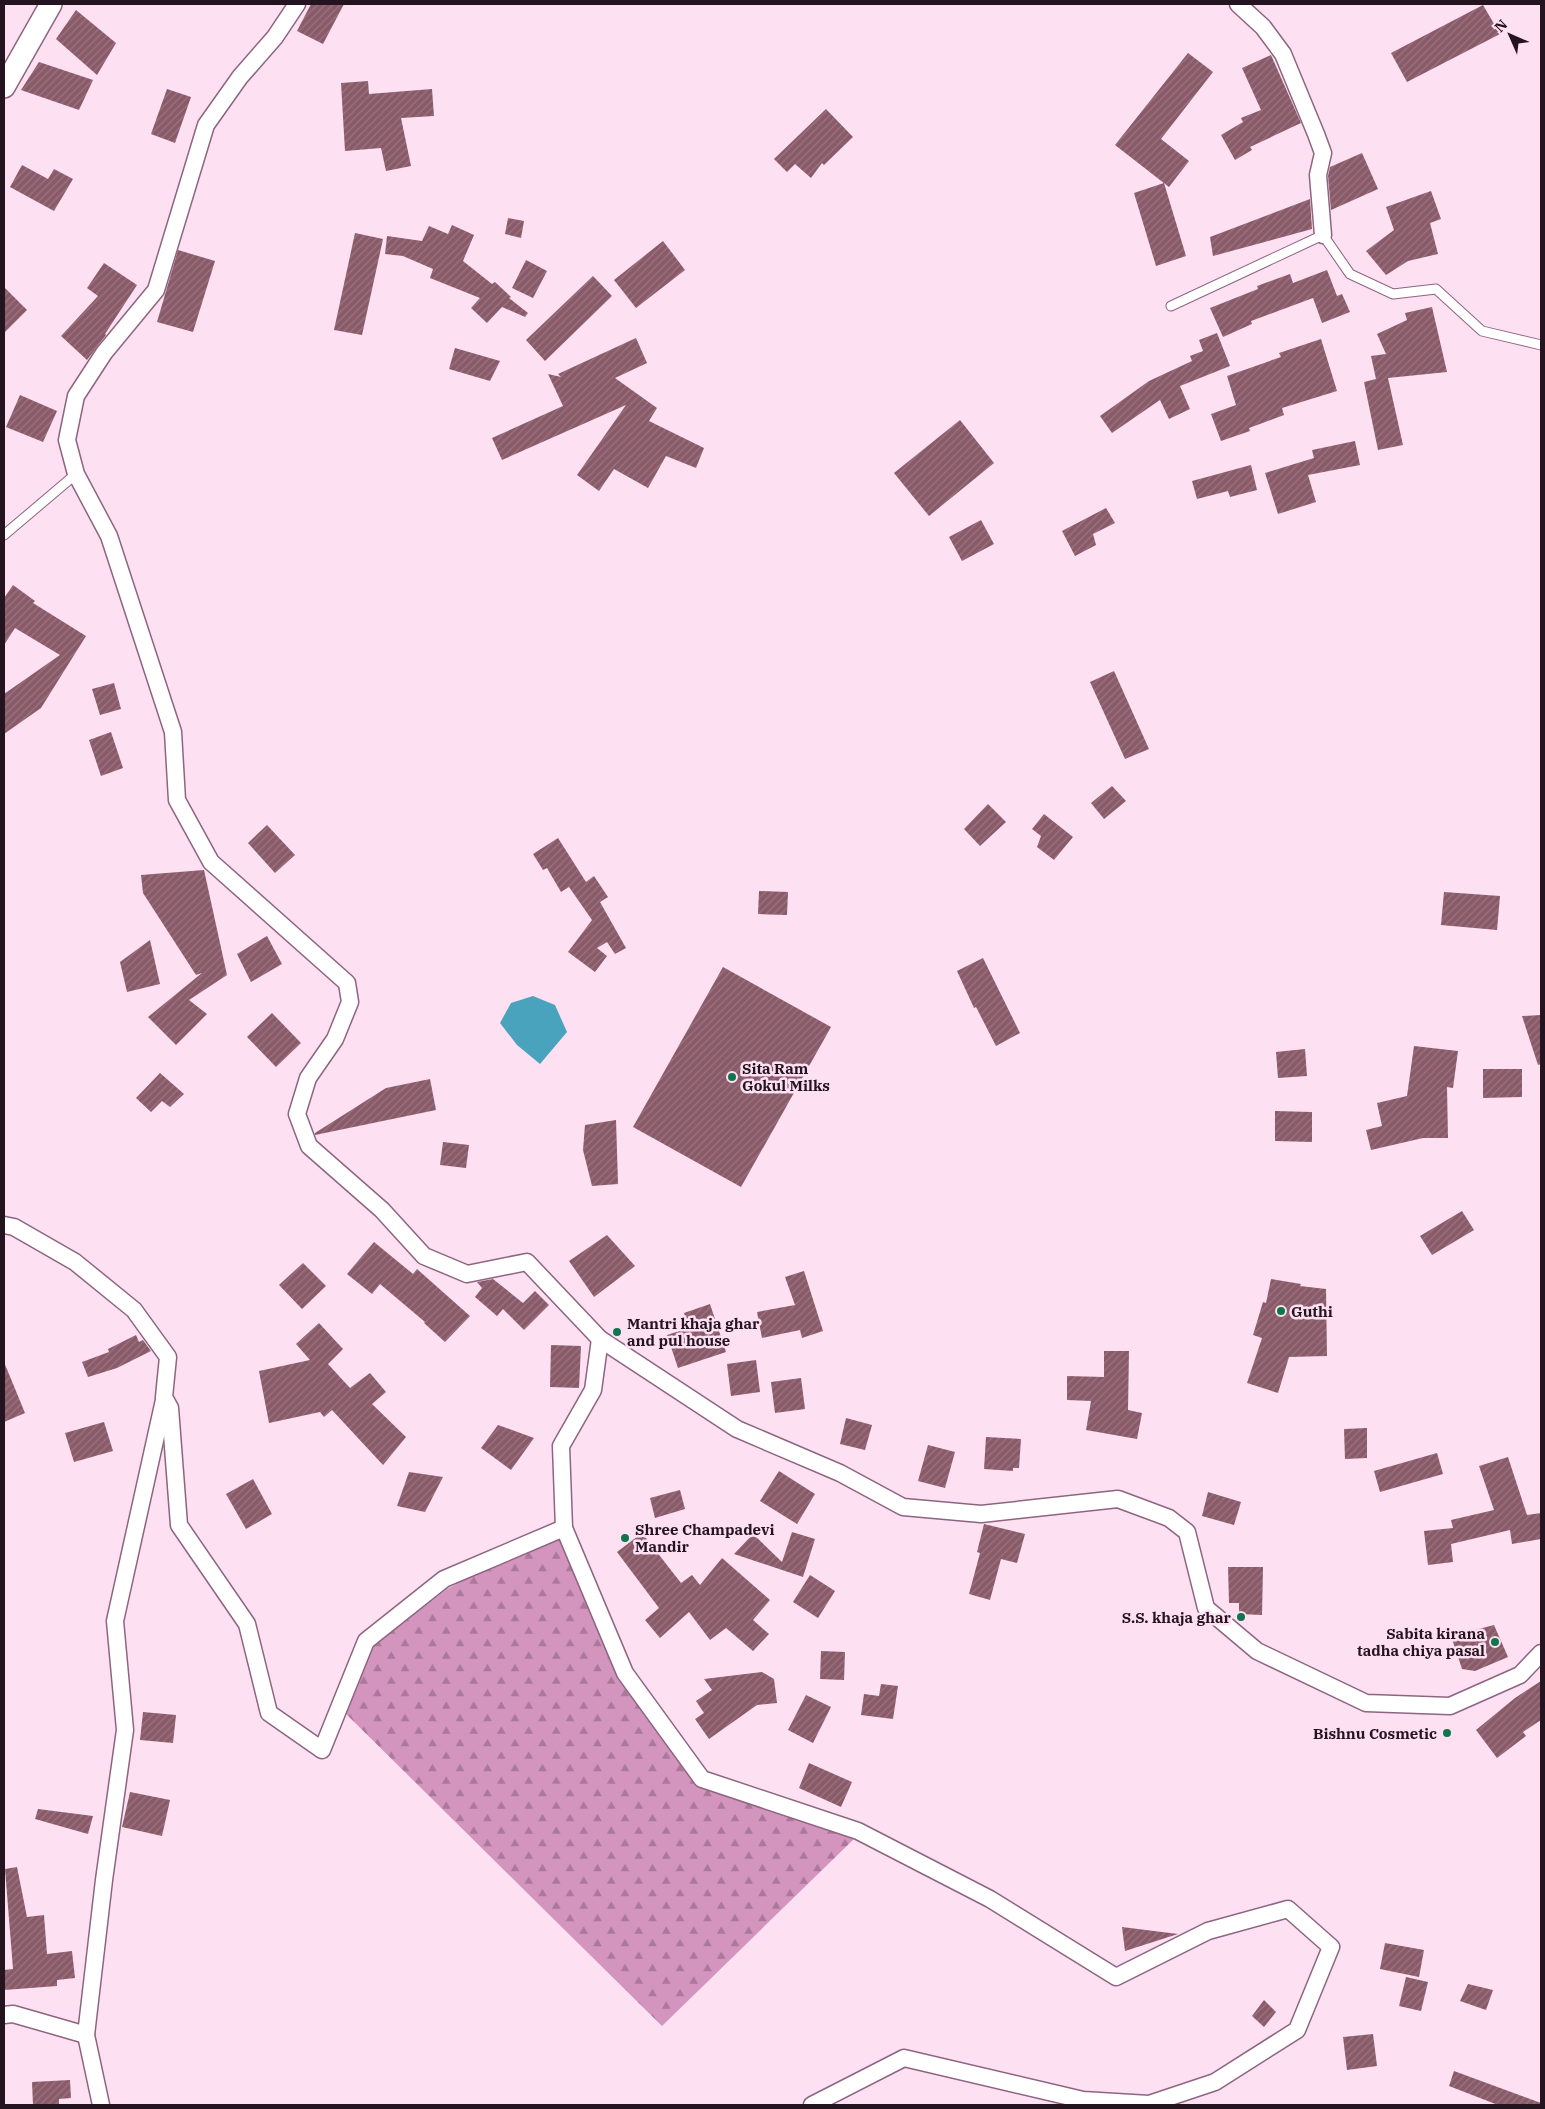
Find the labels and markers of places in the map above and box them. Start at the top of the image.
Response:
place label: Sita Ram Gokul Milks [742,1059,830,1095]
marker: Sita Ram Gokul Milks [726,1071,738,1083]
place label: Guthi [1291,1302,1333,1321]
marker: Guthi [1275,1305,1287,1317]
place label: Mantri khaja ghar and pul house [627,1314,760,1350]
marker: Mantri khaja ghar and pul house [611,1326,623,1338]
place label: Shree Champadevi Mandir [635,1520,774,1556]
marker: Shree Champadevi Mandir [619,1532,631,1544]
place label: S.S. khaja ghar [1122,1608,1232,1627]
marker: S.S. khaja ghar [1235,1611,1247,1623]
place label: Sabita kirana tadha chiya pasal [1357,1624,1485,1660]
marker: Sabita kirana tadha chiya pasal [1489,1636,1501,1648]
place label: Bishnu Cosmetic [1313,1724,1437,1743]
marker: Bishnu Cosmetic [1441,1727,1453,1739]

